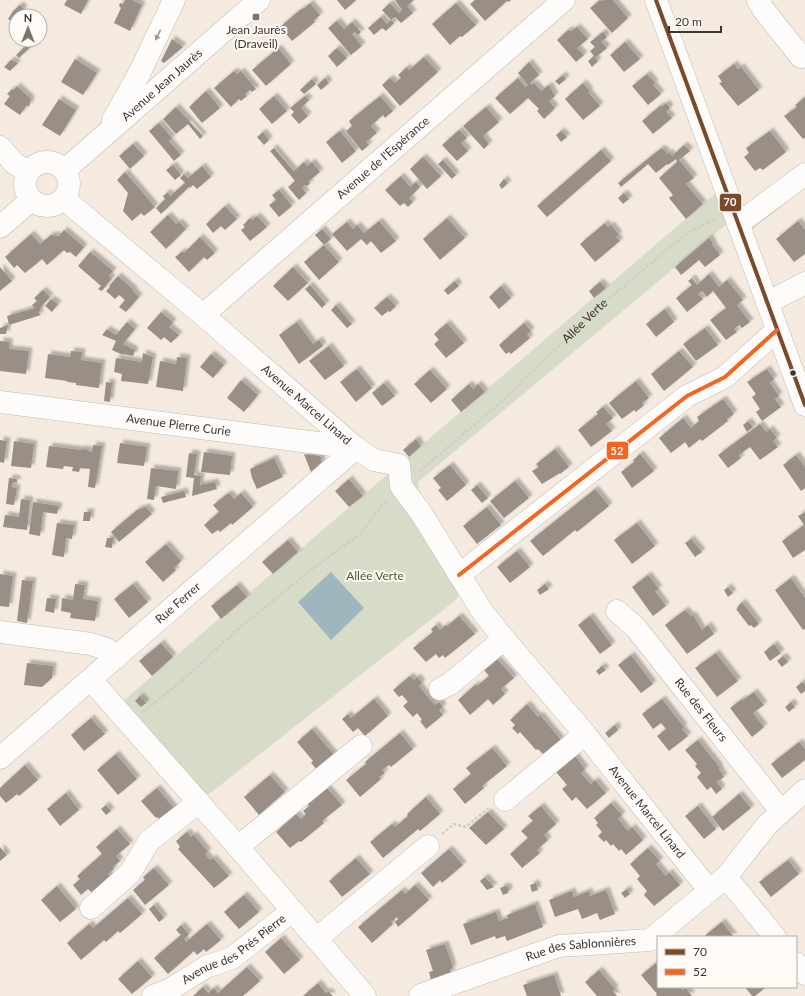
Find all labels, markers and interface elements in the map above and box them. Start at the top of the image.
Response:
north arrow [8,8,48,48]
scale bar [669,8,721,34]
text: N [24,11,32,24]
marker: Jean Jaurès (Draveil) [251,12,261,22]
text: 20 m [675,14,702,29]
place label: Jean Jaurès (Draveil) [226,22,286,51]
one-way arrow [155,30,161,41]
street label: Avenue Jean Jaurès [118,45,205,124]
street label: Avenue de l'Espérance [333,113,432,202]
line badge: 70 [719,193,742,212]
text: 70 [724,195,737,208]
street label: Allée Verte [558,295,610,346]
street label: Avenue Marcel Linard [259,361,355,448]
unlabelled marker [788,368,798,378]
street label: Avenue Pierre Curie [125,410,232,439]
line badge: 52 [606,441,629,460]
text: 52 [611,444,623,457]
park label: Allée Verte [346,568,404,583]
street label: Rue Ferrer [152,578,204,626]
street label: Rue des Fleurs [672,675,731,744]
street label: Avenue Marcel Linard [606,762,689,861]
street label: Avenue des Prés Pierre [179,911,289,987]
street label: Rue des Sablonnières [524,933,636,964]
legend [657,936,797,988]
text: 70 [693,944,707,959]
text: 52 [693,964,707,979]

